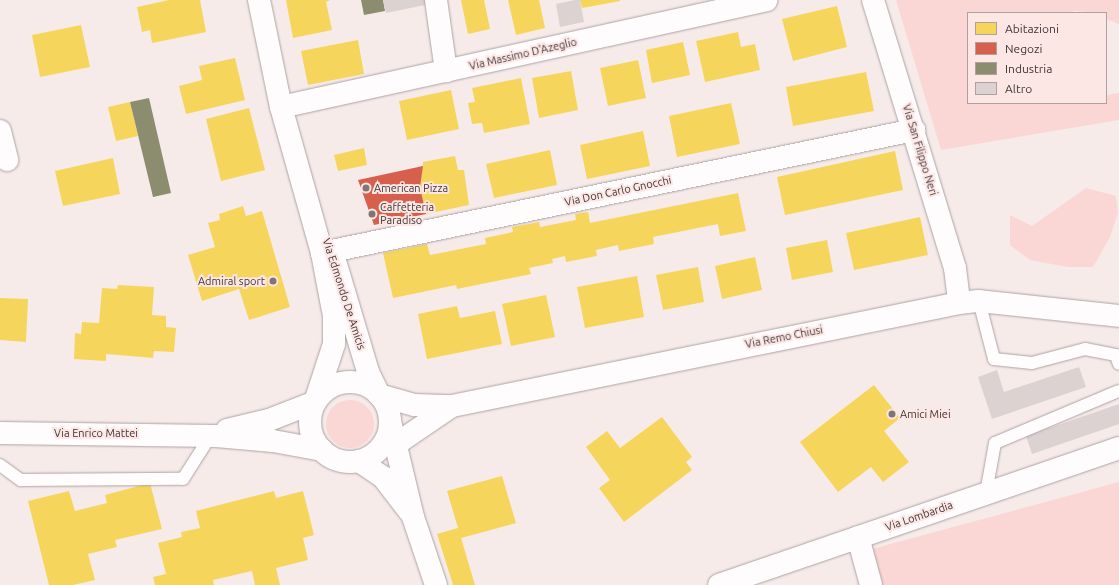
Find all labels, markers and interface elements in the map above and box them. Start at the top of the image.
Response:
legend [967,12,1107,104]
text: Abitazioni [1005,22,1059,35]
street label: Via Massimo D'Azeglio [468,35,578,73]
text: Negozi [1005,42,1042,55]
text: Industria [1005,62,1052,75]
text: Altro [1005,82,1032,95]
street label: Via San Filippo Neri [900,103,940,197]
street label: Via Don Carlo Gnocchi [563,173,673,209]
place label: American Pizza [374,181,448,195]
marker: American Pizza [361,183,371,193]
place label: Caffetteria Paradiso [380,201,434,227]
marker: Caffetteria Paradiso [367,209,377,219]
street label: Via Edmondo De Amicis [320,237,368,351]
place label: Admiral sport [198,274,265,288]
marker: Admiral sport [268,276,278,286]
street label: Via Remo Chiusi [744,323,824,351]
place label: Amici Miei [900,407,951,421]
marker: Amici Miei [887,409,897,419]
street label: Via Enrico Mattei [54,426,138,440]
street label: Via Lombardia [883,498,955,534]

